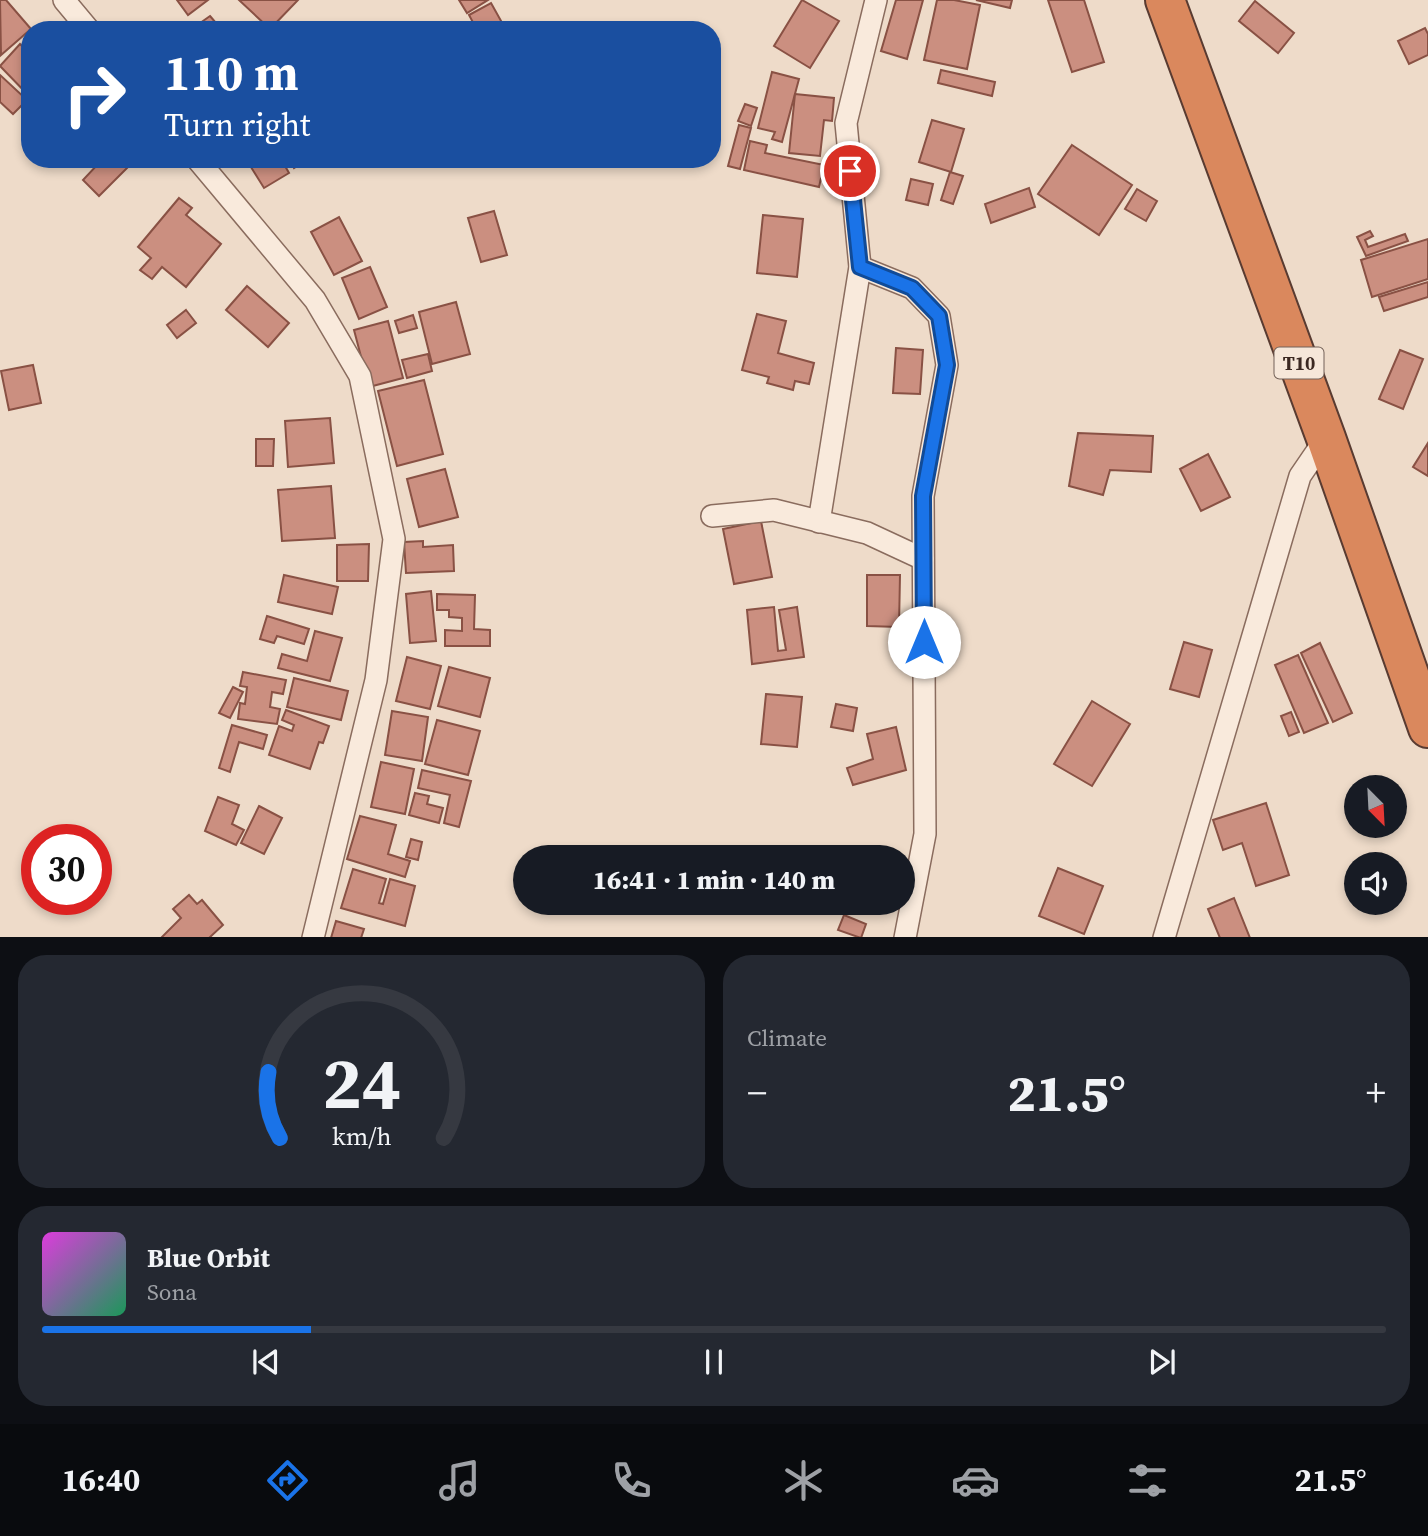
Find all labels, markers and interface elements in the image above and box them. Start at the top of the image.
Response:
text: 110 m [164,39,299,106]
icon: right [49,49,140,140]
text: Turn right [164,103,310,147]
pin [820,141,880,201]
icon: arrive [831,152,869,190]
road number: T10 [1274,348,1324,378]
position arrow [887,605,961,679]
north arrow [1344,775,1407,838]
map controls [1344,775,1407,915]
speed limit sign: 30 [21,824,112,915]
button: sound [1344,852,1407,915]
text: 16:41 · 1 min · 140 m [593,862,835,898]
text: Climate [747,1022,827,1054]
text: 24 [322,1033,401,1132]
text: 21.5° [1007,1057,1126,1128]
text: − [747,1067,767,1119]
text: + [1366,1067,1386,1119]
text: km/h [332,1118,391,1152]
text: Blue Orbit [147,1240,270,1276]
text: Sona [147,1276,197,1308]
icon: previous [247,1343,285,1381]
icon: pause [695,1343,733,1381]
icon: next [1143,1343,1181,1381]
icon: directions [263,1456,312,1505]
icon: music [435,1456,484,1505]
icon: phone [607,1456,656,1505]
icon: climate [779,1456,828,1505]
icon: car [951,1456,1000,1505]
icon: filters [1123,1456,1172,1505]
text: 16:40 [61,1458,140,1502]
text: 21.5° [1294,1458,1367,1502]

